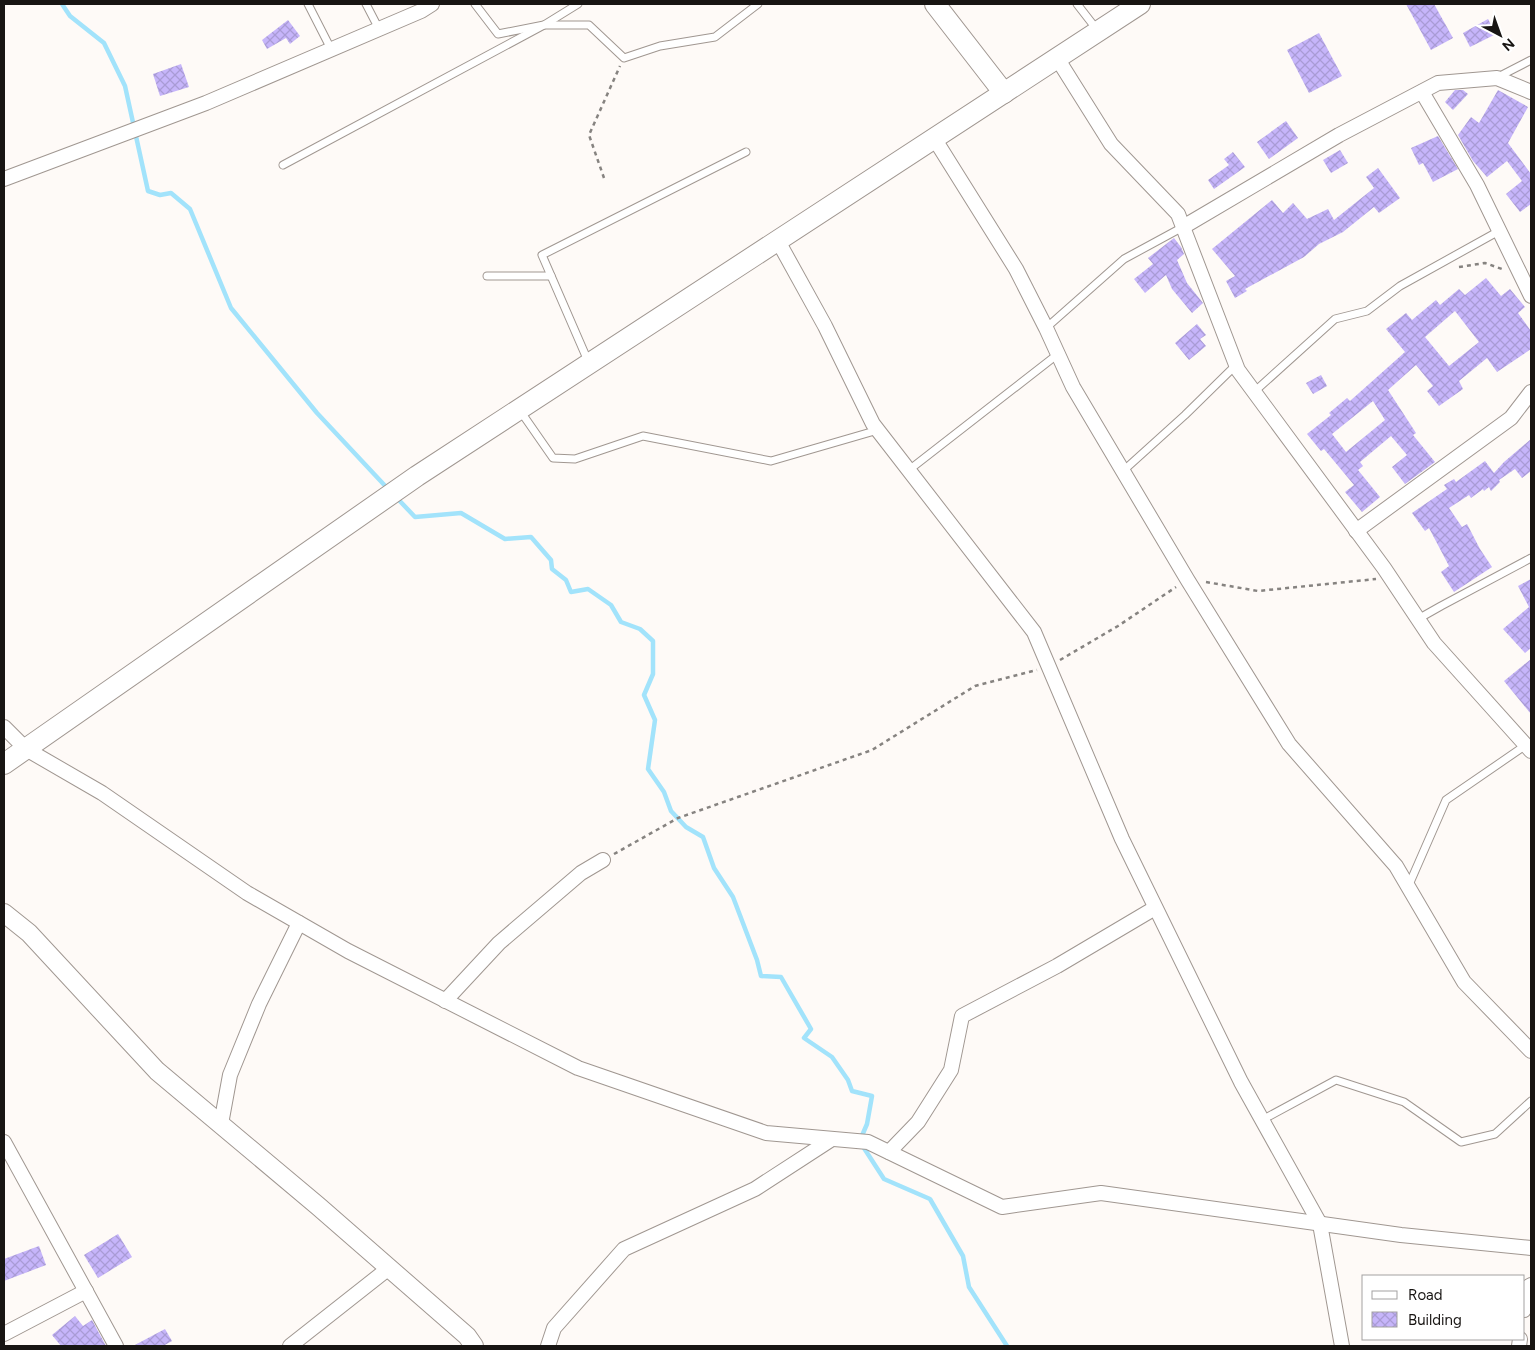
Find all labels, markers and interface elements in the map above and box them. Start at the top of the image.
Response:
north arrow [1475,10,1525,60]
text: N [1499,34,1518,54]
legend [1362,1275,1525,1340]
text: Road [1408,1286,1443,1304]
text: Building [1408,1311,1462,1329]

